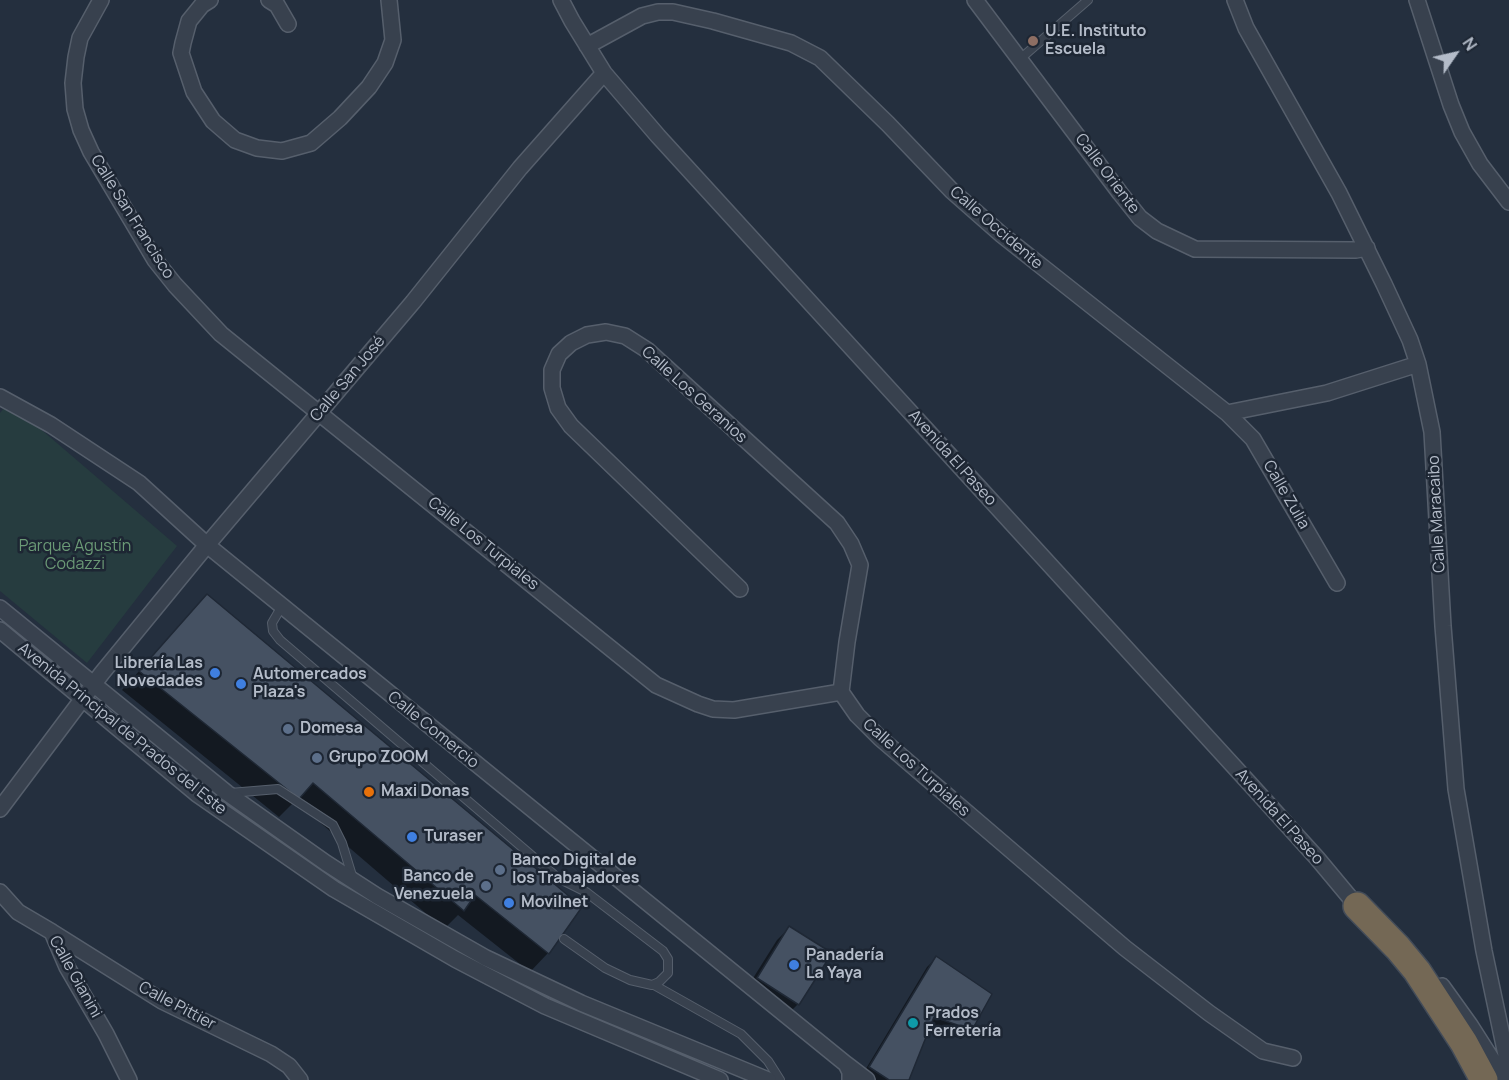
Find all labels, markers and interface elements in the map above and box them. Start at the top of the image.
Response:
place label: U.E. Instituto Escuela [1045,22,1146,60]
north arrow [1425,24,1485,84]
text: N [1458,33,1482,55]
marker: U.E. Instituto Escuela [1026,34,1040,48]
street label: Calle Oriente [1071,130,1143,218]
street label: Calle San Francisco [86,151,178,283]
street label: Calle Occidente [946,183,1046,273]
street label: Calle San José [306,332,390,426]
street label: Calle Los Geranios [637,343,751,447]
street label: Avenida El Paseo [904,406,1000,510]
street label: Calle Maracaibo [1424,455,1450,573]
street label: Calle Zulia [1259,457,1313,533]
street label: Calle Los Turpiales [424,493,542,595]
park label: Parque Agustín Codazzi [19,537,131,575]
street label: Avenida Principal de Prados del Este [14,639,230,819]
place label: Librería Las Novedades [115,654,203,692]
place label: Automercados Plaza's [253,665,367,703]
marker: Librería Las Novedades [208,666,222,680]
marker: Automercados Plaza's [234,677,248,691]
street label: Calle Comercio [384,687,482,773]
street label: Calle Los Turpiales [859,715,973,821]
place label: Domesa [300,719,363,739]
marker: Domesa [281,722,295,736]
place label: Grupo ZOOM [329,748,428,768]
marker: Grupo ZOOM [310,751,324,765]
street label: Avenida El Paseo [1231,765,1327,869]
place label: Maxi Donas [381,782,469,802]
marker: Maxi Donas [362,785,376,799]
place label: Turaser [424,827,483,847]
marker: Turaser [405,830,419,844]
place label: Banco Digital de los Trabajadores [512,851,640,889]
marker: Banco Digital de los Trabajadores [493,863,507,877]
place label: Banco de Venezuela [394,867,474,905]
marker: Banco de Venezuela [479,879,493,893]
place label: Movilnet [521,893,589,913]
marker: Movilnet [502,896,516,910]
street label: Calle Gianini [45,933,105,1021]
place label: Panadería La Yaya [806,946,884,984]
marker: Panadería La Yaya [787,958,801,972]
street label: Calle Pittier [135,978,219,1034]
place label: Prados Ferretería [925,1004,1001,1042]
marker: Prados Ferretería [906,1016,920,1030]

